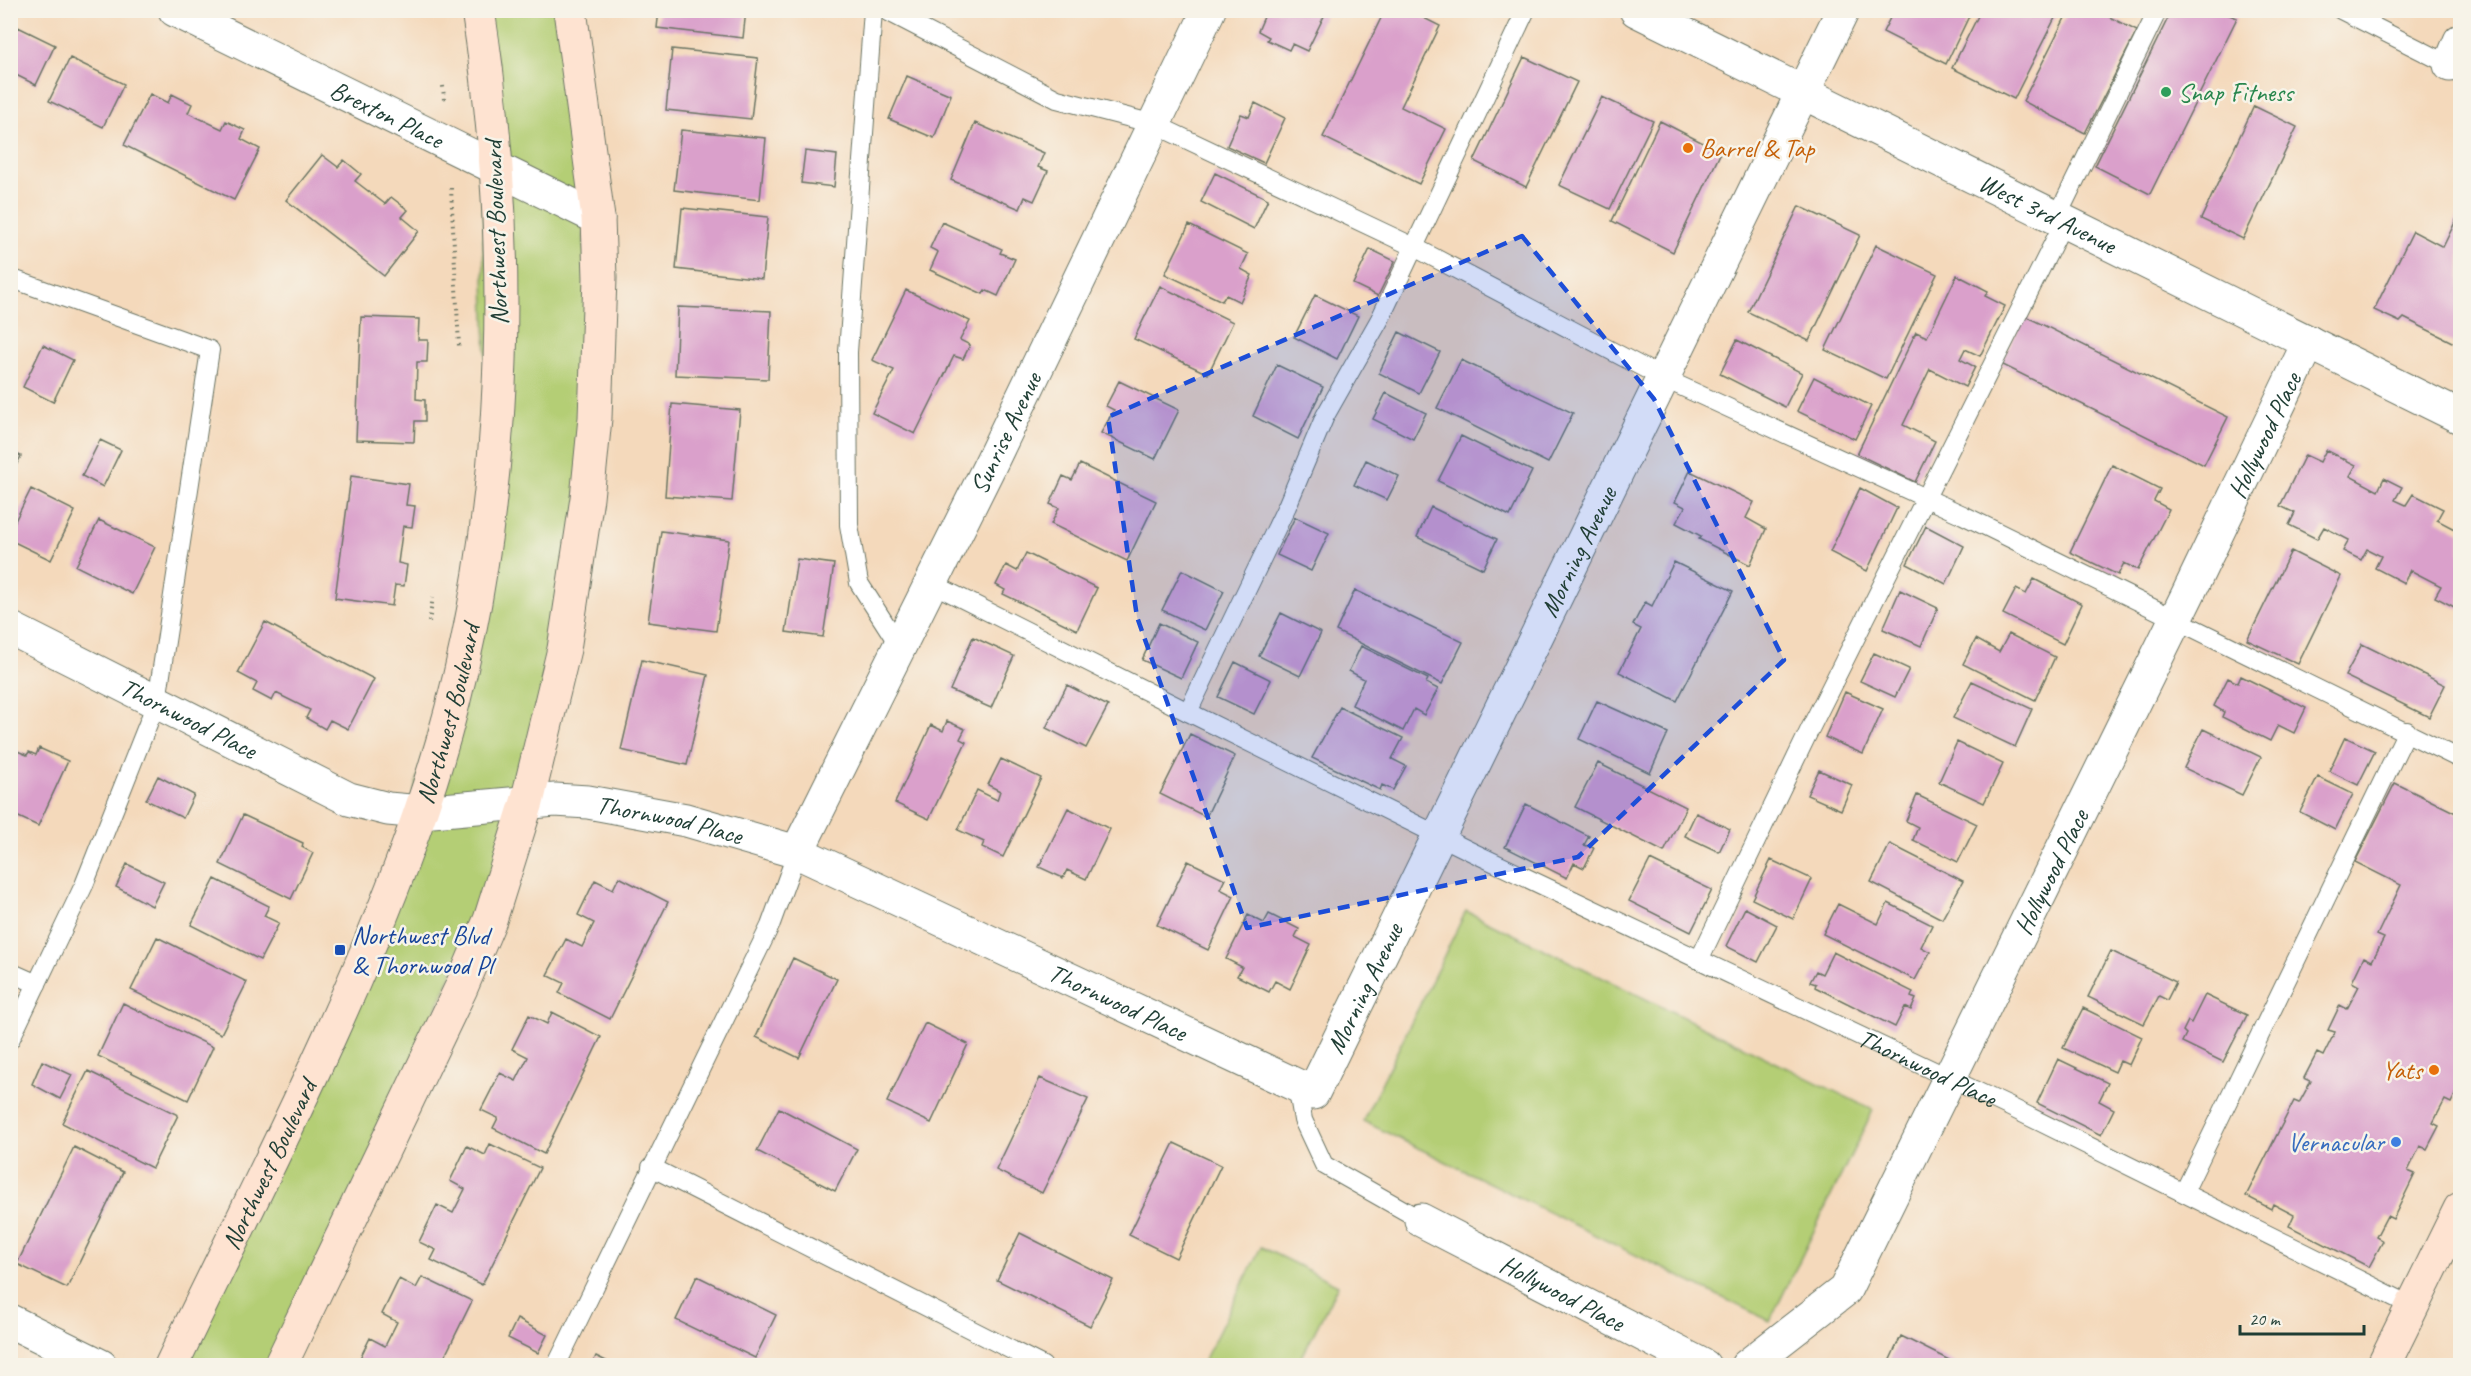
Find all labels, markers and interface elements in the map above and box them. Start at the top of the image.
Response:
street label: Brexton Place [325,73,451,157]
place label: Snap Fitness [2178,76,2295,109]
marker: Snap Fitness [2159,85,2173,99]
place label: Barrel & Tap [1700,132,1816,165]
street label: Northwest Boulevard [476,136,516,326]
marker: Barrel & Tap [1681,141,1695,155]
street label: West 3rd Avenue [1974,166,2123,262]
street label: Sunrise Avenue [962,365,1049,499]
street label: Hollywood Place [2220,366,2309,503]
street label: Morning Avenue [1532,480,1624,622]
street label: Northwest Boulevard [408,617,488,808]
street label: Thornwood Place [115,670,264,767]
street label: Thornwood Place [594,787,748,852]
street label: Hollywood Place [2006,803,2096,940]
street label: Morning Avenue [1318,916,1411,1059]
place label: Northwest Blvd & Thornwood Pl [352,919,497,982]
marker: Northwest Blvd & Thornwood Pl [333,943,347,957]
street label: Thornwood Place [1044,955,1194,1049]
street label: Thornwood Place [1853,1021,2003,1115]
place label: Yats [2382,1054,2424,1087]
marker: Yats [2427,1063,2441,1077]
street label: Northwest Boulevard [214,1071,325,1255]
place label: Vernacular [2288,1126,2386,1159]
marker: Vernacular [2389,1135,2403,1149]
street label: Hollywood Place [1495,1247,1631,1339]
scale bar [2240,1298,2364,1336]
text: 20 m [2249,1308,2282,1330]

